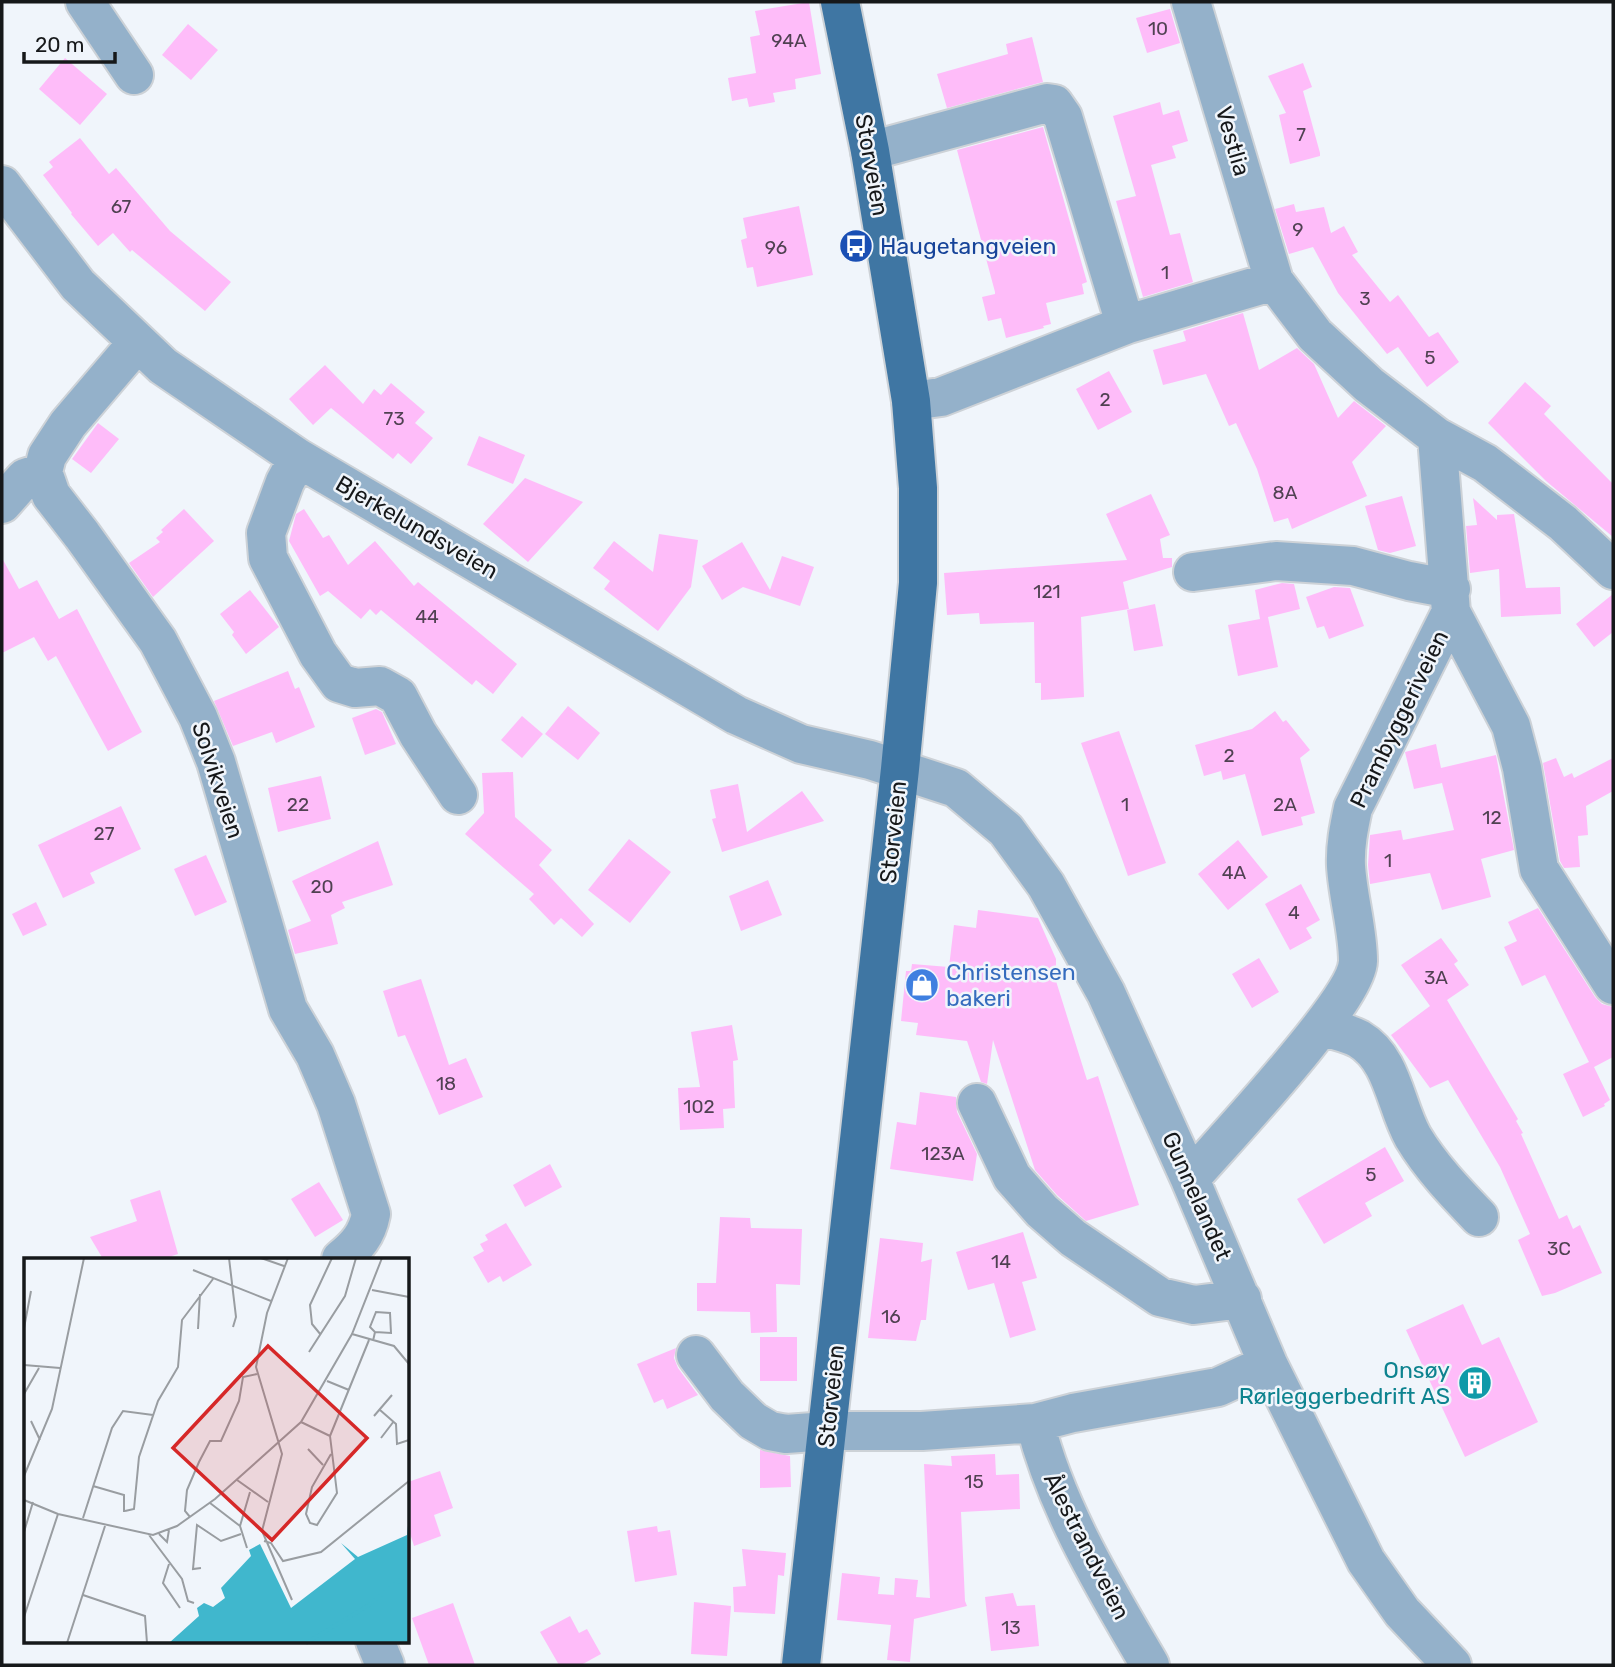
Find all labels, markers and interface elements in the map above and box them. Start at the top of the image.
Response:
house number: 10 [1148,17,1168,40]
scale bar [24,21,116,65]
house number: 94A [771,29,807,52]
text: 20 m [35,32,84,57]
street label: Vestlia [1210,103,1256,179]
street label: Storveien [849,112,895,218]
house number: 7 [1296,123,1306,146]
house number: 67 [111,195,132,218]
house number: 9 [1292,218,1304,241]
bus stop icon: Haugetangveien [837,227,875,265]
place label: Haugetangveien [880,232,1056,260]
house number: 96 [765,236,787,259]
house number: 1 [1161,261,1169,284]
house number: 3 [1359,287,1371,310]
house number: 5 [1424,346,1436,369]
house number: 2 [1099,388,1111,411]
house number: 73 [383,407,405,430]
street label: Bjerkelundsveien [331,469,503,585]
house number: 8A [1273,481,1298,504]
house number: 121 [1033,580,1061,603]
house number: 44 [415,605,439,628]
street label: Prambyggeriveien [1344,626,1454,812]
street label: Solvikveien [186,718,250,842]
house number: 2 [1223,744,1235,767]
street label: Storveien [874,779,912,885]
house number: 22 [287,793,309,816]
house number: 1 [1121,793,1129,816]
house number: 2A [1273,793,1297,816]
house number: 12 [1482,806,1502,829]
house number: 27 [94,822,115,845]
house number: 1 [1384,849,1392,872]
house number: 4A [1222,861,1247,884]
house number: 20 [310,875,334,898]
house number: 4 [1288,901,1300,924]
place label: Christensen bakeri [946,958,1076,1012]
shop icon: Christensen bakeri [903,966,941,1004]
house number: 3A [1424,966,1448,989]
house number: 18 [436,1072,456,1095]
house number: 102 [683,1095,715,1118]
street label: Gunnelandet [1156,1127,1238,1265]
house number: 123A [921,1142,965,1165]
house number: 5 [1365,1163,1377,1186]
house number: 3C [1547,1237,1571,1260]
house number: 14 [991,1250,1011,1273]
inset map [24,1258,410,1642]
house number: 16 [881,1305,901,1328]
street label: Storveien [812,1343,850,1449]
place label: Onsøy Rørleggerbedrift AS [1239,1356,1450,1410]
building icon: Onsøy Rørleggerbedrift AS [1456,1364,1494,1402]
street label: Ålestrandveien [1038,1468,1136,1624]
house number: 15 [964,1470,984,1493]
house number: 13 [1001,1616,1021,1639]

